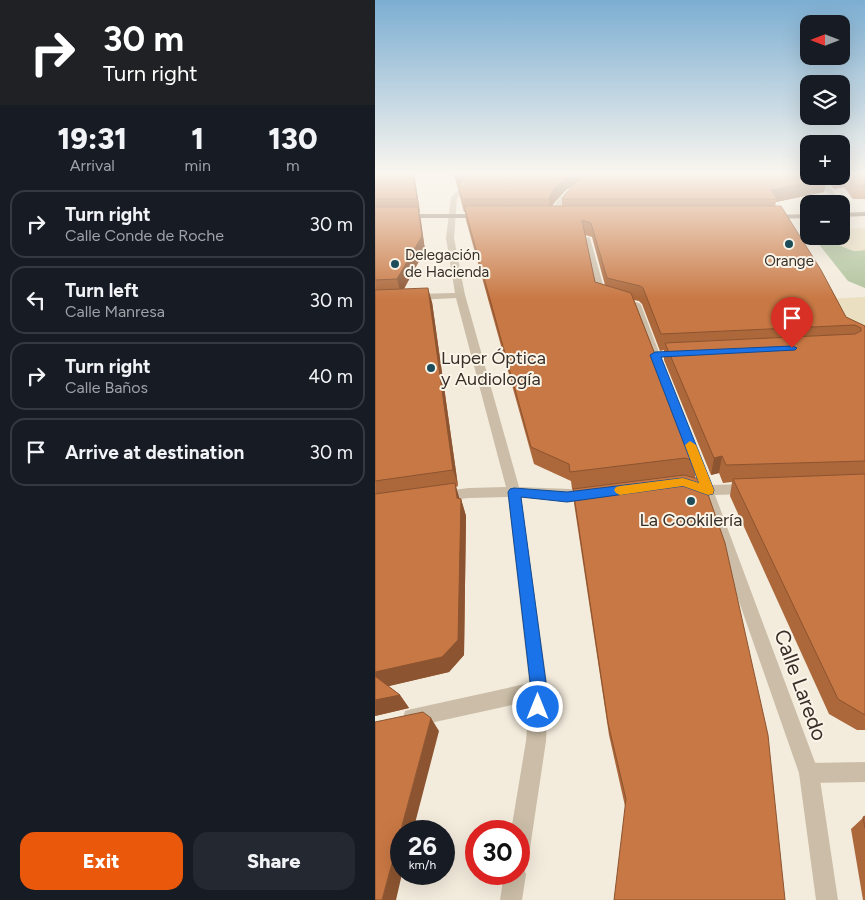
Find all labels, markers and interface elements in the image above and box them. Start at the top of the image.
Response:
north arrow [800,15,850,65]
map controls [800,15,850,245]
text: 30 m [103,18,184,60]
icon: right [20,20,85,85]
text: Turn right [103,60,198,87]
button: layers [800,75,850,125]
text: 19:31 [57,120,127,157]
text: 1 [191,120,204,157]
text: 130 [268,120,318,157]
button: + [800,135,850,185]
text: Arrival [70,156,115,175]
text: min [185,156,211,175]
text: m [286,156,300,175]
button: − [800,195,850,245]
text: Turn right [65,203,151,226]
icon: right [22,210,50,238]
text: 30 m [310,213,353,236]
text: Calle Conde de Roche [65,226,224,245]
marker: Orange [783,238,795,250]
place label: Delegación de Hacienda [405,246,489,281]
place label: Orange [764,252,814,270]
marker: Delegación de Hacienda [389,258,401,270]
text: Turn left [65,279,139,302]
icon: left [22,286,50,314]
text: 30 m [310,289,353,312]
pin [771,297,813,348]
text: Calle Manresa [65,302,165,321]
icon: arrive [778,304,806,332]
place label: Luper Óptica y Audiología [441,347,546,390]
text: Turn right [65,355,151,378]
icon: right [22,362,50,390]
marker: Luper Óptica y Audiología [425,362,437,374]
text: 40 m [308,365,353,388]
text: Calle Baños [65,378,148,397]
icon: arrive [22,438,50,466]
text: Arrive at destination [65,441,244,464]
text: 30 m [310,441,353,464]
marker: La Cookilería [685,495,697,507]
place label: La Cookilería [640,509,742,531]
street label: Calle Laredo [769,626,833,744]
position arrow [511,680,563,732]
speed limit sign: 30 [465,820,530,885]
text: 26 [408,831,437,861]
button: Exit [20,832,183,890]
button: Share [193,832,355,890]
text: km/h [409,858,436,872]

